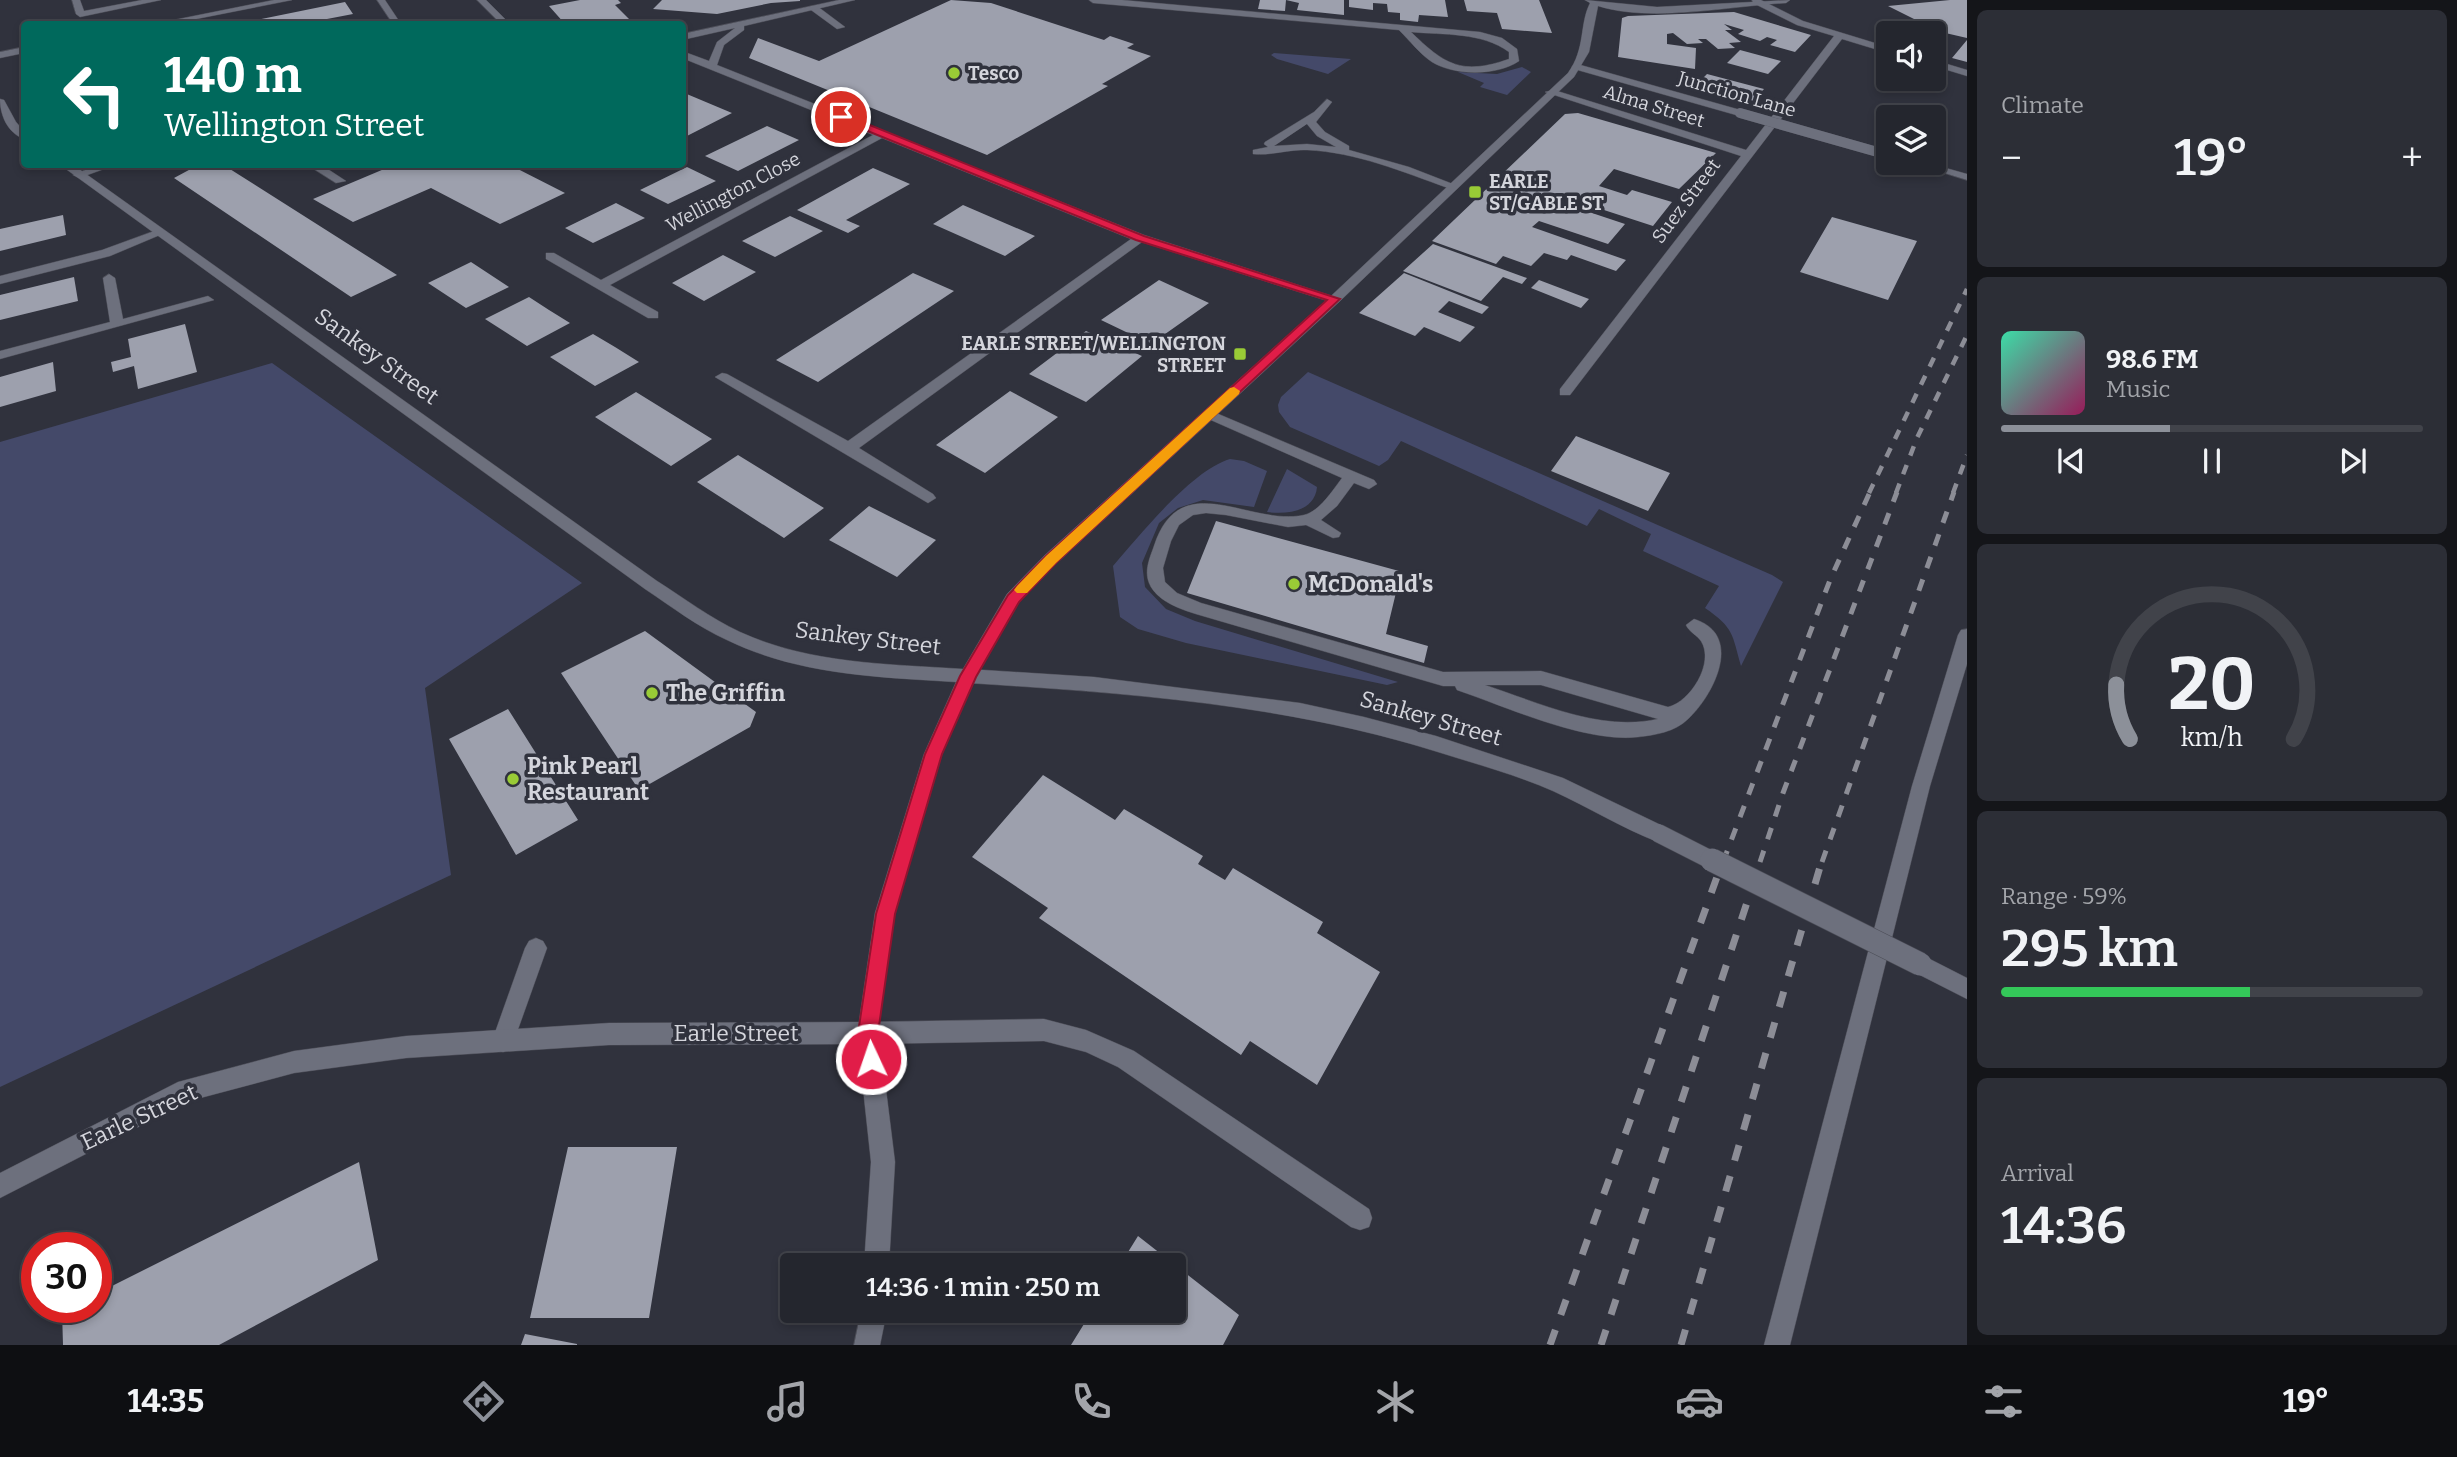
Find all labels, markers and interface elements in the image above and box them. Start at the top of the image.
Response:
map controls [1876,21,1946,175]
button: sound [1876,21,1946,91]
text: 140 m [164,46,302,105]
icon: left [49,49,140,140]
place label: Tesco [968,62,1019,85]
marker: Tesco [946,65,962,81]
street label: Junction Lane [1674,66,1799,122]
street label: Alma Street [1601,80,1708,132]
pin [811,87,871,147]
text: Climate [2001,91,2084,119]
icon: arrive [822,98,860,136]
button: layers [1876,105,1946,175]
text: Wellington Street [164,106,424,144]
text: 19° [2174,126,2249,189]
text: − [2001,135,2022,181]
text: + [2401,135,2423,181]
street label: Wellington Close [662,147,804,237]
street label: Suez Street [1647,154,1725,248]
place label: EARLE ST/GABLE ST [1489,170,1604,215]
marker: EARLE ST/GABLE ST [1467,184,1483,200]
street label: Sankey Street [310,302,444,410]
place label: EARLE STREET/WELLINGTON STREET [961,332,1226,377]
text: 98.6 FM [2106,344,2198,375]
marker: EARLE STREET/WELLINGTON STREET [1232,346,1248,362]
text: Music [2106,375,2170,403]
icon: previous [2052,442,2090,480]
icon: pause [2193,442,2231,480]
icon: next [2334,442,2372,480]
place label: McDonald's [1308,570,1433,598]
marker: McDonald's [1286,576,1302,592]
street label: Sankey Street [794,615,942,661]
text: 20 [2168,641,2256,728]
place label: The Griffin [666,679,785,707]
street label: Sankey Street [1357,684,1505,752]
marker: The Griffin [644,685,660,701]
text: km/h [2181,722,2243,752]
place label: Pink Pearl Restaurant [527,752,649,806]
marker: Pink Pearl Restaurant [505,771,521,787]
text: Range · 59% [2001,882,2127,910]
text: 295 km [2001,917,2178,980]
street label: Earle Street [674,1019,798,1047]
position arrow [834,1022,908,1096]
street label: Earle Street [76,1078,202,1156]
text: Arrival [2001,1159,2074,1187]
text: 14:36 [2001,1194,2127,1257]
speed limit sign: 30 [21,1232,112,1323]
text: 14:36 · 1 min · 250 m [866,1272,1100,1303]
icon: directions [459,1377,508,1426]
icon: music [763,1377,812,1426]
icon: phone [1067,1377,1116,1426]
icon: climate [1371,1377,1420,1426]
icon: car [1675,1377,1724,1426]
icon: filters [1979,1377,2028,1426]
text: 14:35 [127,1382,204,1420]
text: 19° [2283,1382,2329,1420]

